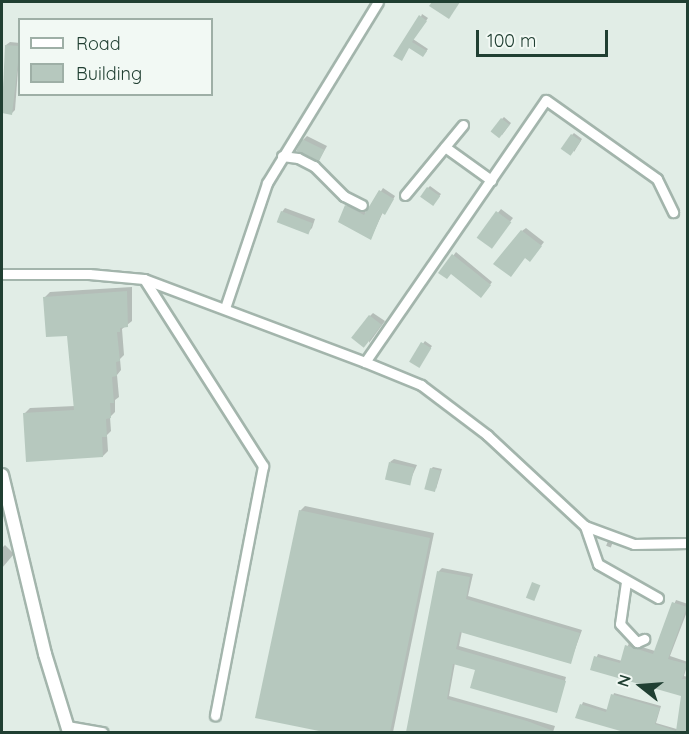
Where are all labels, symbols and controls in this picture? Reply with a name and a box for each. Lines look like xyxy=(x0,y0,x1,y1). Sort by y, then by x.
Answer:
legend xyxy=(18,18,213,96)
scale bar xyxy=(479,18,611,56)
text: 100 m xyxy=(487,29,536,52)
text: Road xyxy=(76,32,121,55)
text: Building xyxy=(76,62,142,85)
north arrow xyxy=(611,656,671,716)
text: N xyxy=(613,672,635,689)

